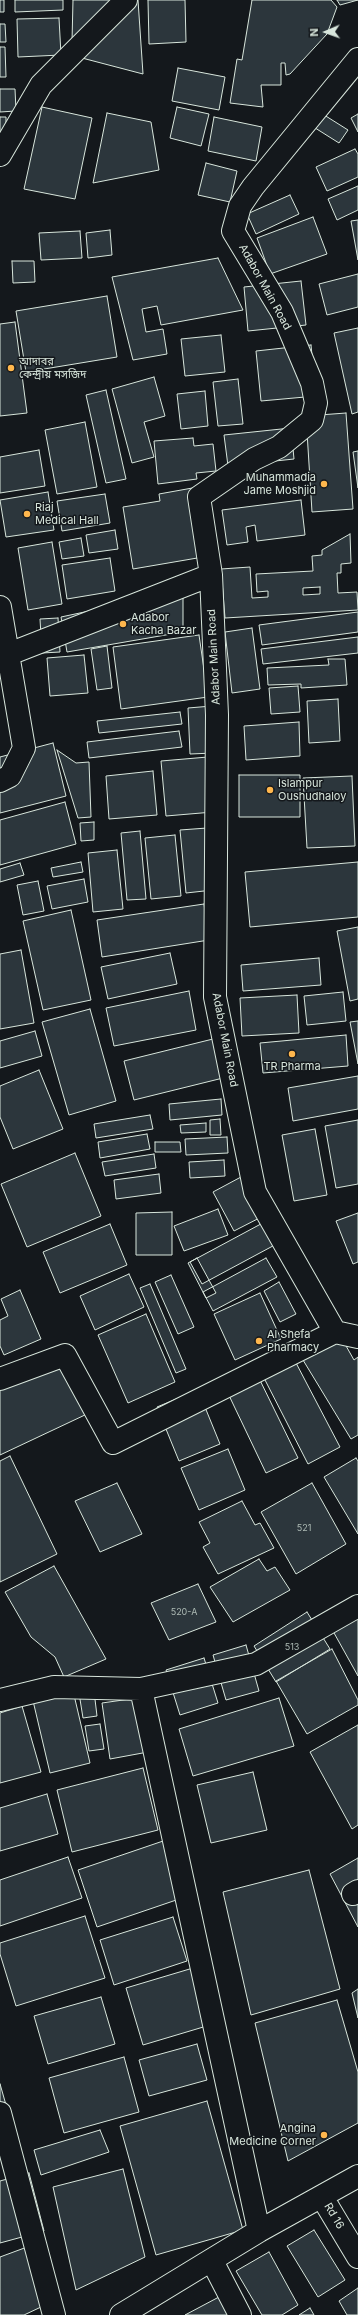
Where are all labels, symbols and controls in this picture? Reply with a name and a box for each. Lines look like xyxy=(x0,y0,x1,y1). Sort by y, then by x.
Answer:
north arrow xyxy=(306,12,346,52)
text: N xyxy=(307,28,321,37)
street label: Adabor Main Road xyxy=(236,242,294,332)
place label: আদাবর কেন্দ্রীয় মসজিদ xyxy=(19,355,86,381)
marker: আদাবর কেন্দ্রীয় মসজিদ xyxy=(6,363,16,373)
place label: Muhammadia Jame Moshjid xyxy=(243,471,316,497)
marker: Muhammadia Jame Moshjid xyxy=(319,479,329,489)
place label: Riaj Medical Hall xyxy=(35,501,99,527)
marker: Riaj Medical Hall xyxy=(22,509,32,519)
street label: Adabor Main Road xyxy=(205,609,223,705)
place label: Adabor Kacha Bazar xyxy=(131,611,196,637)
marker: Adabor Kacha Bazar xyxy=(118,619,128,629)
place label: Islampur Oushudhaloy xyxy=(278,777,346,803)
marker: Islampur Oushudhaloy xyxy=(265,785,275,795)
street label: Adabor Main Road xyxy=(209,992,241,1088)
marker: TR Pharma xyxy=(287,1049,297,1059)
place label: TR Pharma xyxy=(263,1060,321,1074)
place label: Al Shefa Pharmacy xyxy=(267,1328,319,1354)
marker: Al Shefa Pharmacy xyxy=(254,1336,264,1346)
house number: 521 xyxy=(297,1523,311,1533)
house number: 520-A xyxy=(171,1607,197,1617)
house number: 513 xyxy=(285,1642,299,1652)
place label: Angina Medicine Corner xyxy=(229,2122,316,2148)
marker: Angina Medicine Corner xyxy=(319,2130,329,2140)
street label: Rd 16 xyxy=(321,2201,347,2231)

